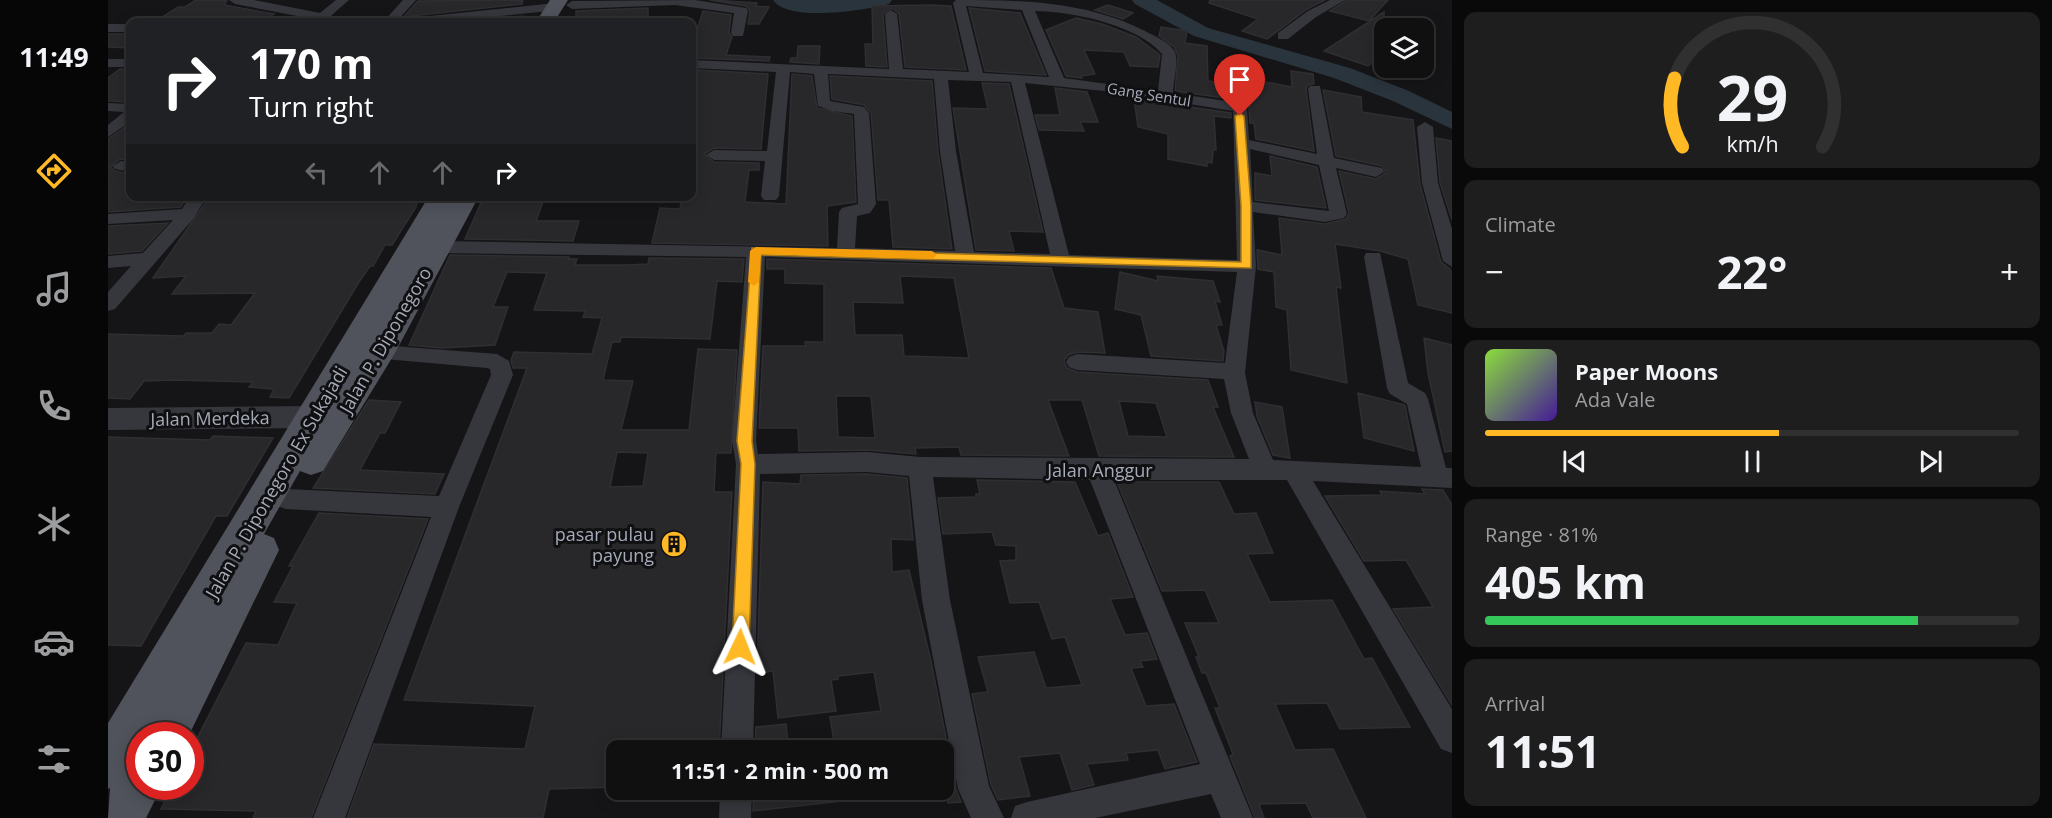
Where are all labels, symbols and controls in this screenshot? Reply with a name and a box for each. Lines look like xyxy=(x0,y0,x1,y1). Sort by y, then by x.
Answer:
map controls xyxy=(1374,18,1434,78)
button: layers xyxy=(1374,18,1434,78)
text: 170 m xyxy=(249,34,373,91)
text: 11:49 xyxy=(19,38,89,75)
icon: right xyxy=(150,42,228,120)
pin xyxy=(1214,54,1265,116)
text: 29 xyxy=(1716,54,1788,139)
icon: arrive xyxy=(1223,63,1256,96)
street label: Gang Sentul xyxy=(1106,78,1192,110)
text: Turn right xyxy=(249,88,374,125)
text: km/h xyxy=(1726,129,1778,158)
icon: directions xyxy=(33,150,75,192)
icon: left xyxy=(300,156,333,189)
icon: ahead xyxy=(363,156,396,189)
icon: ahead xyxy=(426,156,459,189)
icon: right xyxy=(489,156,522,189)
text: Climate xyxy=(1485,211,1556,238)
text: 22° xyxy=(1717,241,1787,302)
text: − xyxy=(1485,249,1504,294)
text: + xyxy=(2000,249,2019,294)
street label: Jalan P. Diponegoro xyxy=(332,263,437,419)
icon: music xyxy=(33,268,75,310)
text: Paper Moons xyxy=(1575,356,1718,386)
street label: Jalan P. Diponegoro Ex Sukajadi xyxy=(199,362,352,604)
icon: phone xyxy=(33,385,75,427)
text: Ada Vale xyxy=(1575,386,1656,413)
street label: Jalan Merdeka xyxy=(148,405,270,431)
icon: previous xyxy=(1558,445,1591,478)
icon: pause xyxy=(1736,445,1769,478)
icon: next xyxy=(1914,445,1947,478)
street label: Jalan Anggur xyxy=(1045,458,1153,482)
icon: climate xyxy=(33,503,75,545)
text: Range · 81% xyxy=(1485,521,1598,548)
place label: pasar pulau payung xyxy=(555,522,654,567)
building icon: pasar pulau payung xyxy=(659,529,689,559)
text: 405 km xyxy=(1485,551,1646,612)
position arrow xyxy=(708,615,772,679)
icon: car xyxy=(33,621,75,663)
text: Arrival xyxy=(1485,690,1545,717)
text: 11:51 xyxy=(1485,720,1601,781)
speed limit sign: 30 xyxy=(126,722,204,800)
icon: filters xyxy=(33,738,75,780)
text: 11:51 · 2 min · 500 m xyxy=(671,755,889,785)

